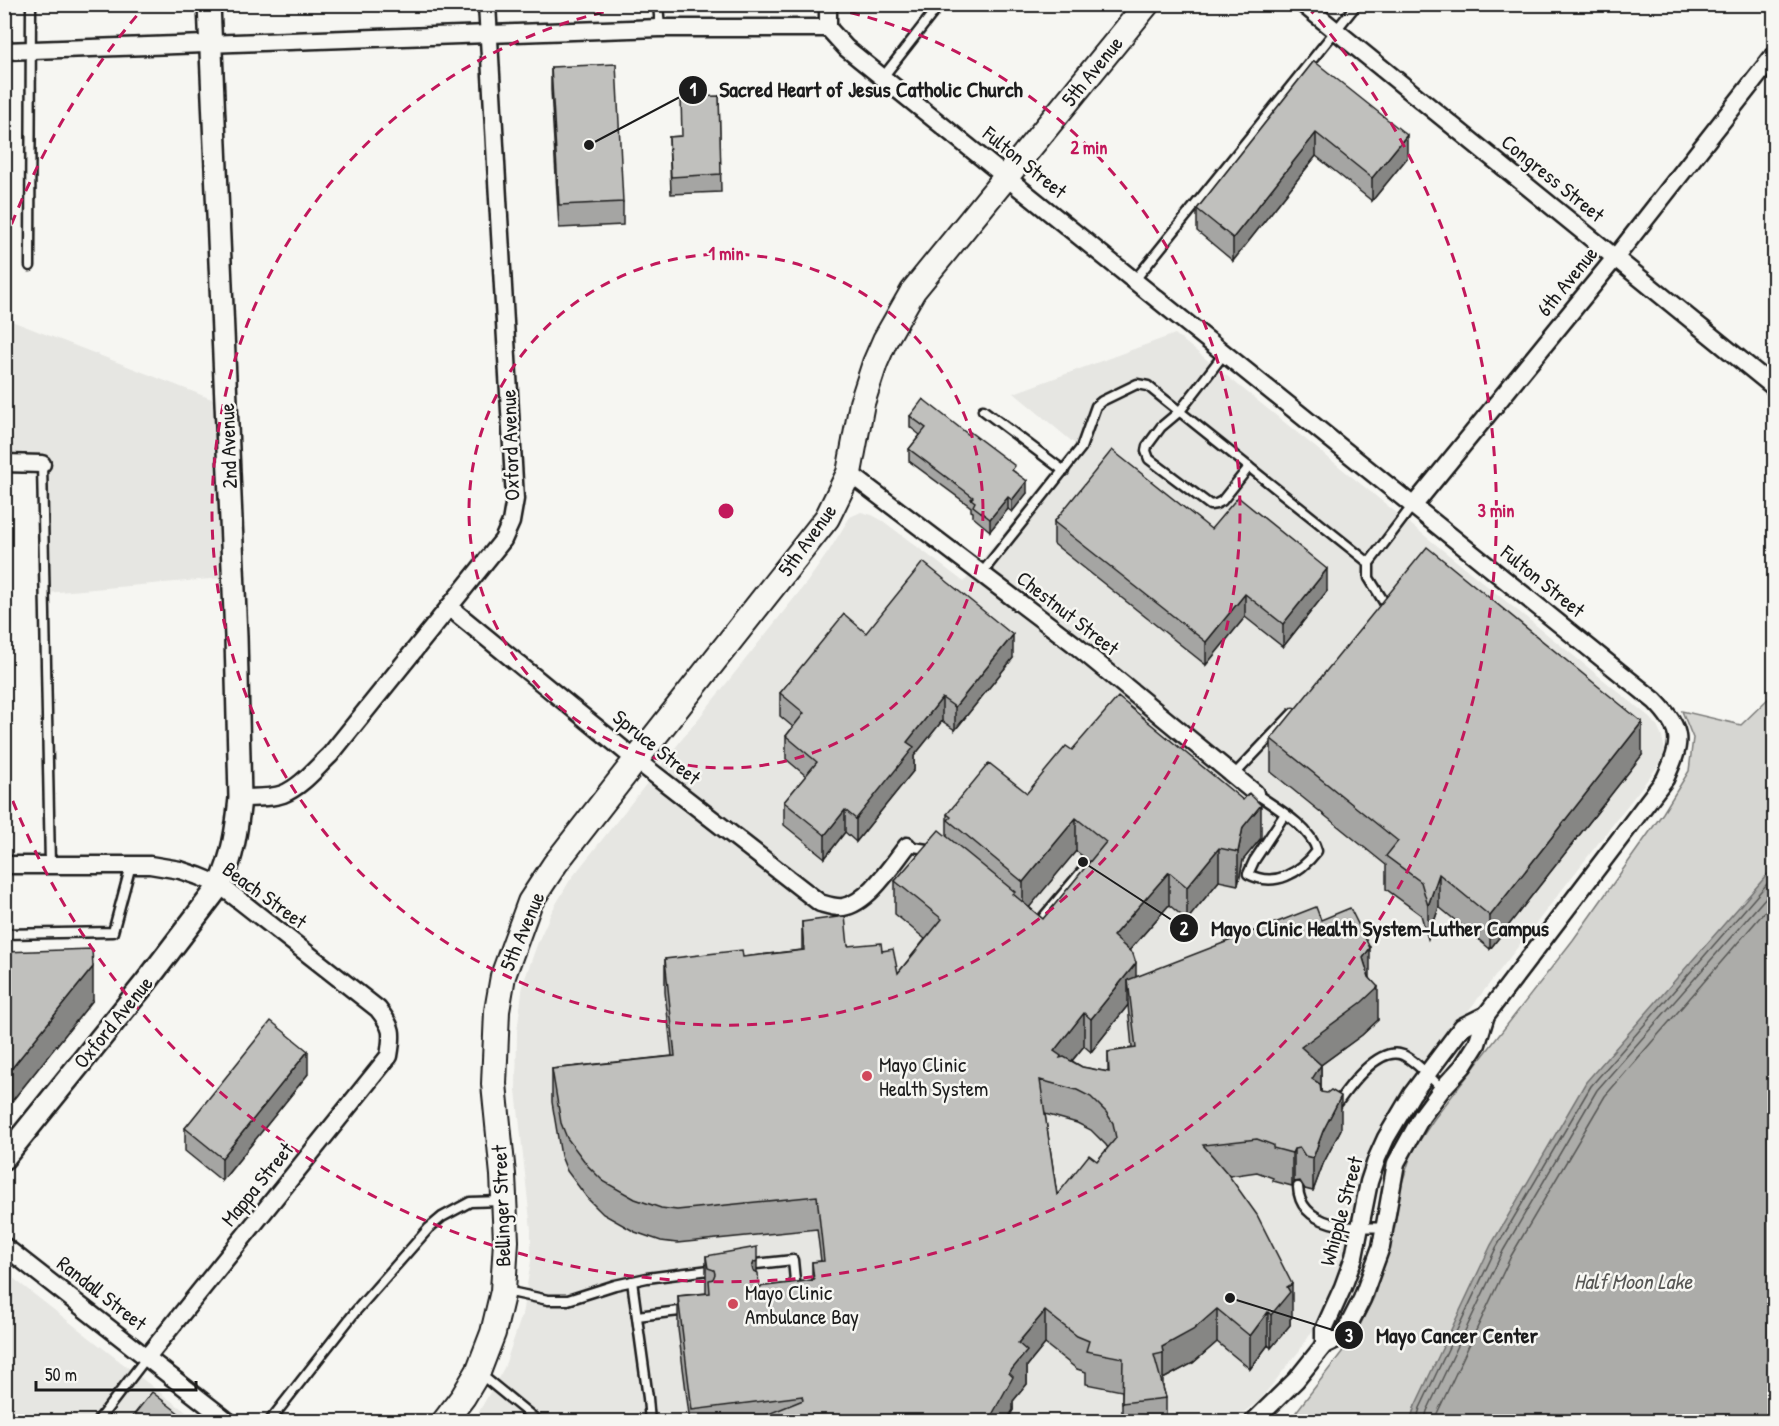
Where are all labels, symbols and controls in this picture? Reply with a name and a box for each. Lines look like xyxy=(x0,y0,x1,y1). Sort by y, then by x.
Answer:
street label: 5th Avenue xyxy=(1055,30,1129,112)
callout: Sacred Heart of Jesus Catholic Church xyxy=(678,70,1035,110)
text: Sacred Heart of Jesus Catholic Church xyxy=(719,74,1024,104)
text: 1 xyxy=(690,77,697,102)
street label: Fulton Street xyxy=(976,118,1074,205)
street label: Congress Street xyxy=(1495,127,1611,229)
text: 2 min xyxy=(1071,135,1107,160)
street label: 6th Avenue xyxy=(1530,240,1604,322)
text: 1 min xyxy=(708,241,744,266)
street label: Oxford Avenue xyxy=(494,389,526,501)
street label: 2nd Avenue xyxy=(212,403,244,489)
street label: 5th Avenue xyxy=(771,498,843,582)
text: 3 min xyxy=(1478,498,1514,523)
centre of rings xyxy=(716,501,736,521)
street label: Fulton Street xyxy=(1494,537,1592,624)
street label: Chestnut Street xyxy=(1011,564,1126,663)
street label: Spruce Street xyxy=(607,703,708,792)
street label: Beach Street xyxy=(217,854,314,936)
street label: 5th Avenue xyxy=(492,887,552,975)
callout: Mayo Clinic Health System-Luther Campus xyxy=(1169,908,1561,948)
text: Mayo Clinic Health System-Luther Campus xyxy=(1211,913,1550,944)
text: 2 xyxy=(1180,916,1189,941)
street label: Oxford Avenue xyxy=(67,970,159,1074)
place label: Mayo Clinic Health System xyxy=(879,1050,988,1103)
marker: Mayo Clinic Health System xyxy=(860,1069,874,1083)
street label: Mappa Street xyxy=(214,1135,300,1232)
street label: Bellinger Street xyxy=(484,1144,518,1267)
street label: Whipple Street xyxy=(1312,1152,1370,1269)
street label: Randall Street xyxy=(51,1249,153,1338)
water label: Half Moon Lake xyxy=(1574,1266,1693,1296)
place label: Mayo Clinic Ambulance Bay xyxy=(745,1278,859,1331)
marker: Mayo Clinic Ambulance Bay xyxy=(726,1297,740,1311)
callout: Mayo Cancer Center xyxy=(1334,1315,1550,1355)
text: Mayo Cancer Center xyxy=(1376,1320,1538,1351)
text: 3 xyxy=(1345,1323,1353,1348)
scale bar xyxy=(36,1354,196,1392)
text: 50 m xyxy=(45,1362,77,1387)

